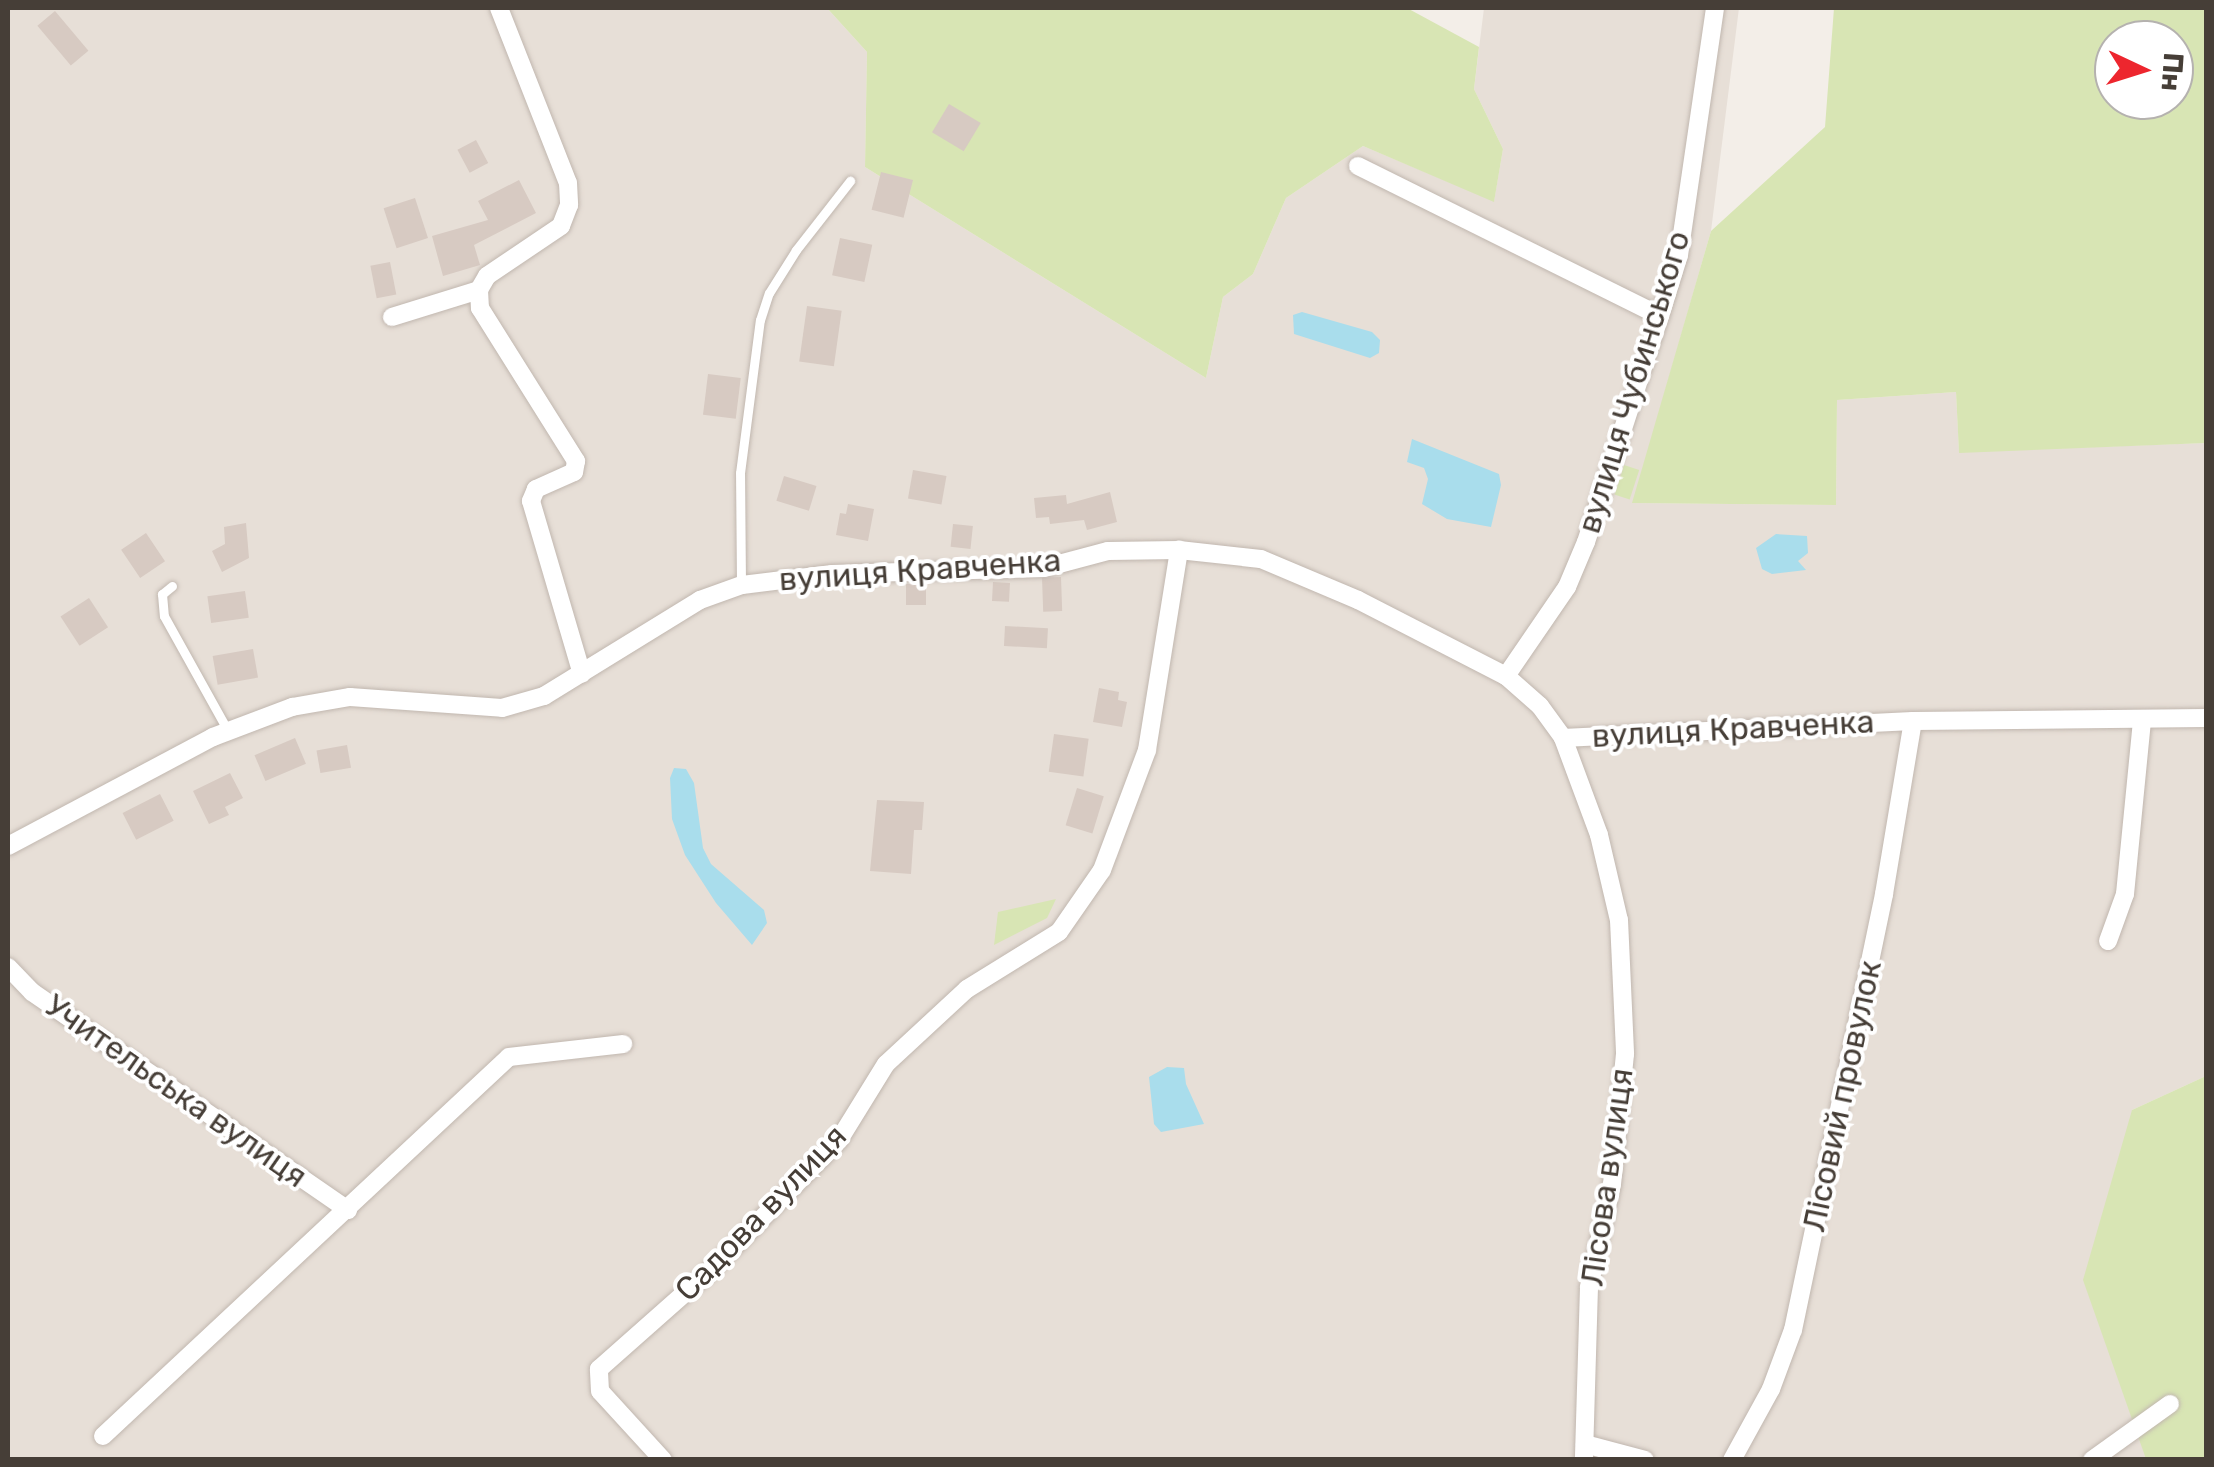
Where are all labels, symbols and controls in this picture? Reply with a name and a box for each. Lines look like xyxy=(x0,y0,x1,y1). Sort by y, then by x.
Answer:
north arrow xyxy=(2094,20,2194,120)
text: Пн xyxy=(2155,52,2190,92)
street label: вулиця Чубинського xyxy=(1570,226,1698,538)
street label: вулиця Кравченка xyxy=(778,541,1062,599)
street label: вулиця Кравченка xyxy=(1591,702,1875,756)
street label: Лісовий провулок xyxy=(1795,957,1889,1235)
street label: Учительська вулиця xyxy=(38,986,314,1196)
street label: Лісова вулиця xyxy=(1573,1066,1641,1288)
street label: Садова вулиця xyxy=(667,1117,855,1309)

